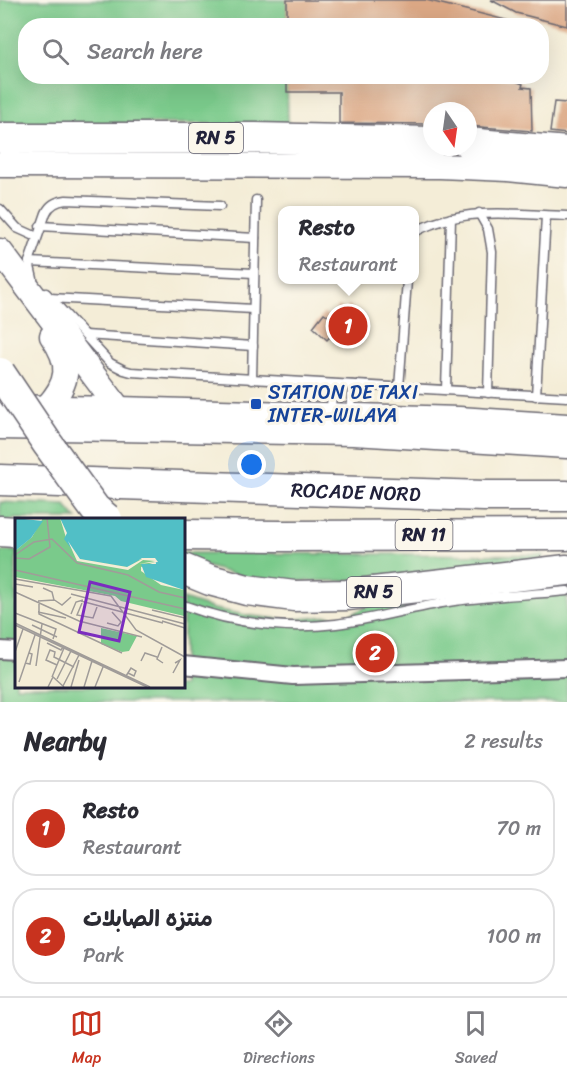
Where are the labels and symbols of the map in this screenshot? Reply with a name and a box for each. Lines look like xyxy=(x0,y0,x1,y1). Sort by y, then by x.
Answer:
north arrow xyxy=(423,102,477,156)
road number: RN 5 xyxy=(189,123,243,153)
pin: 1 xyxy=(328,304,368,348)
place label: STATION DE TAXI INTER-WILAYA xyxy=(267,375,418,433)
marker: STATION DE TAXI INTER-WILAYA xyxy=(249,397,263,411)
your location xyxy=(237,450,266,479)
street label: ROCADE NORD xyxy=(290,473,421,512)
inset map xyxy=(15,518,184,687)
road number: RN 11 xyxy=(396,520,452,550)
road number: RN 5 xyxy=(347,577,401,607)
pin: 2 xyxy=(356,630,394,676)

